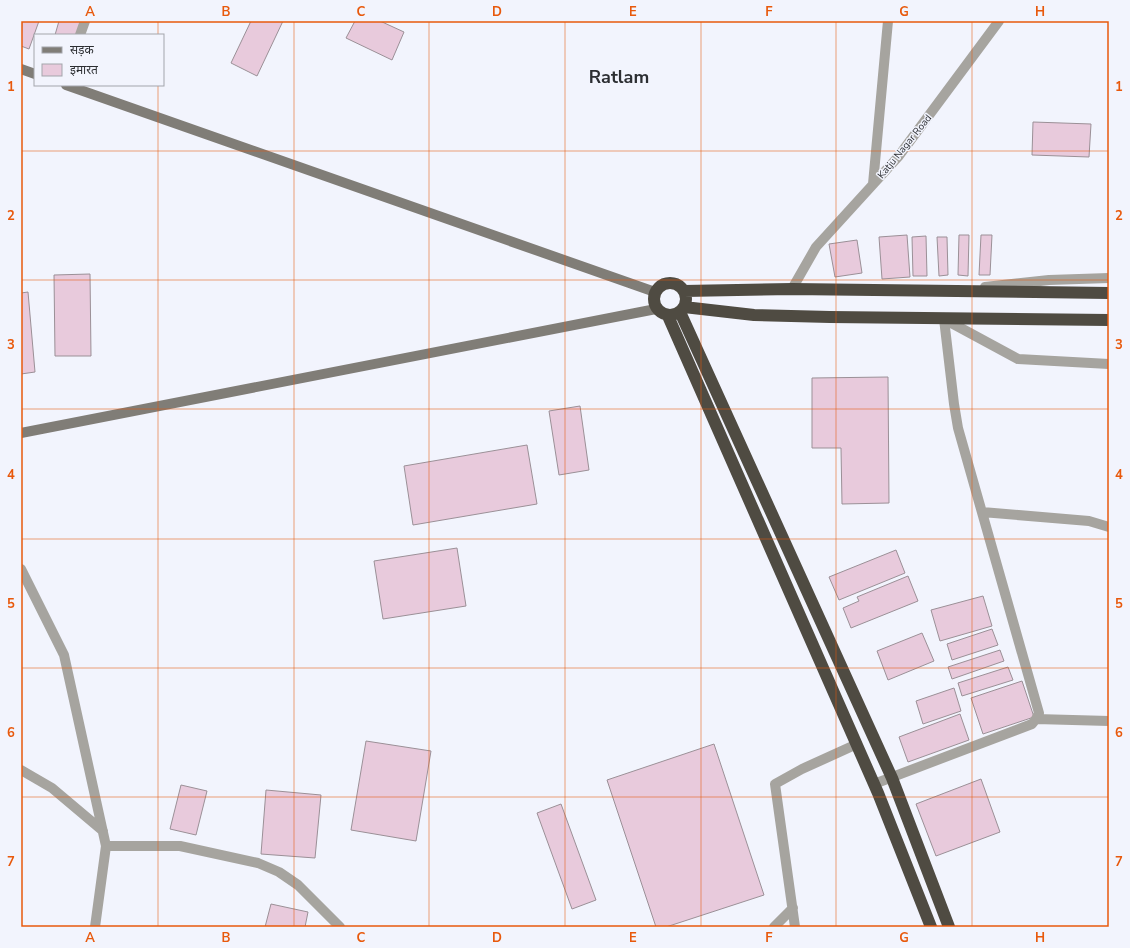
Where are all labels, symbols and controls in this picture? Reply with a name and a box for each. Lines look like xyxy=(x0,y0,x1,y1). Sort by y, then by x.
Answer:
text: A xyxy=(85,3,95,21)
text: B xyxy=(222,3,231,21)
text: C xyxy=(357,3,366,21)
text: D xyxy=(492,3,502,21)
text: E xyxy=(629,3,637,21)
text: F xyxy=(765,3,773,21)
text: G xyxy=(899,3,909,21)
text: H xyxy=(1035,3,1045,21)
legend xyxy=(34,34,164,86)
text: सड़क xyxy=(70,42,95,58)
text: इमारत xyxy=(70,62,99,78)
district label: Ratlam xyxy=(589,65,649,89)
text: 1 xyxy=(7,78,15,96)
text: 1 xyxy=(1115,78,1123,96)
street label: Katju Nagar Road xyxy=(875,111,935,182)
text: 2 xyxy=(7,207,15,225)
text: 2 xyxy=(1115,207,1123,225)
text: 3 xyxy=(7,336,15,354)
text: 3 xyxy=(1115,336,1123,354)
text: 4 xyxy=(7,466,15,484)
text: 4 xyxy=(1115,466,1123,484)
text: 5 xyxy=(7,595,15,613)
text: 5 xyxy=(1115,595,1123,613)
text: 6 xyxy=(7,724,15,742)
text: 6 xyxy=(1115,724,1123,742)
text: 7 xyxy=(7,853,15,871)
text: 7 xyxy=(1115,853,1123,871)
text: A xyxy=(85,929,95,947)
text: B xyxy=(222,929,231,947)
text: C xyxy=(357,929,366,947)
text: D xyxy=(492,929,502,947)
text: E xyxy=(629,929,637,947)
text: F xyxy=(765,929,773,947)
text: G xyxy=(899,929,909,947)
text: H xyxy=(1035,929,1045,947)

